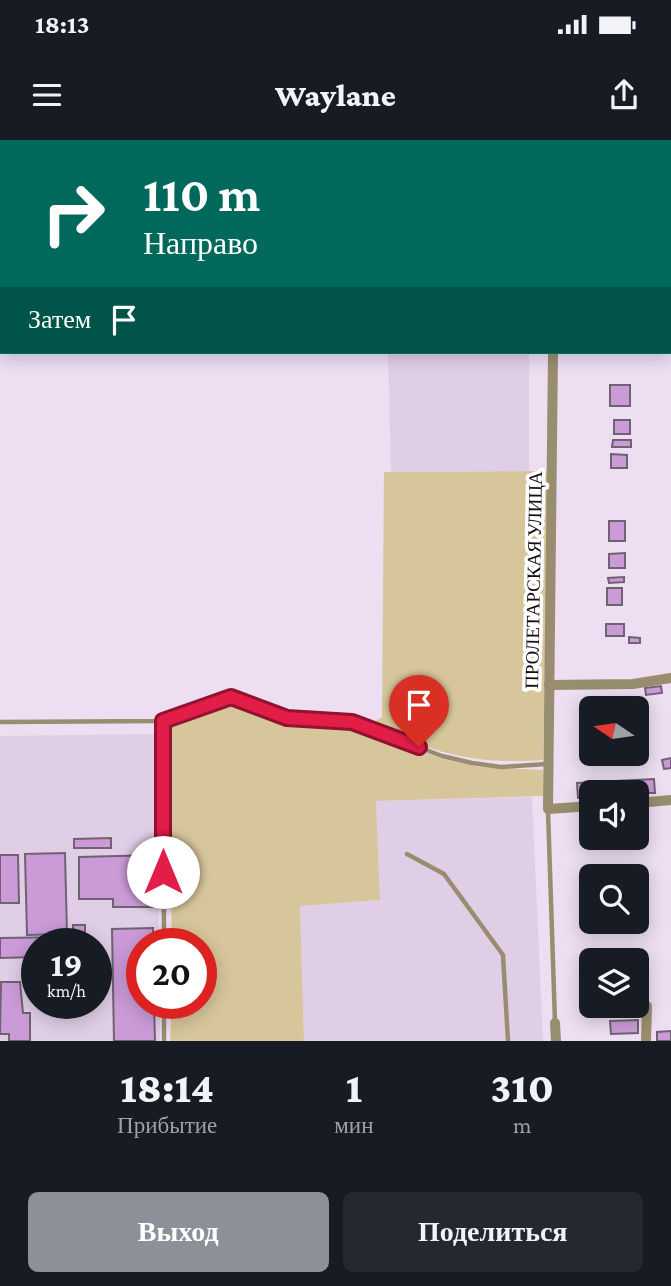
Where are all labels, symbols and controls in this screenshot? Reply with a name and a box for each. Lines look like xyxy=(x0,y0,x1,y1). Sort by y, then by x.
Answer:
text: 18:13 xyxy=(35,10,90,39)
icon: menu xyxy=(28,76,66,114)
icon: share xyxy=(605,76,643,114)
text: Waylane xyxy=(275,77,396,113)
text: 110 m xyxy=(143,167,260,222)
icon: right xyxy=(28,168,119,259)
text: Направо xyxy=(143,225,258,261)
icon: arrive xyxy=(105,301,143,339)
text: Затем xyxy=(28,305,91,334)
street label: ПРОЛЕТАРСКАЯ УЛИЦА xyxy=(521,471,546,689)
pin xyxy=(389,675,449,747)
icon: arrive xyxy=(400,686,438,724)
north arrow xyxy=(579,696,649,766)
map controls xyxy=(579,696,649,1018)
button: sound xyxy=(579,780,649,850)
position arrow xyxy=(126,835,200,909)
button: search xyxy=(579,864,649,934)
speed limit sign: 20 xyxy=(126,928,217,1019)
text: 19 xyxy=(50,945,83,984)
button: layers xyxy=(579,948,649,1018)
text: km/h xyxy=(47,981,86,1001)
text: 18:14 xyxy=(120,1064,214,1111)
text: 1 xyxy=(346,1064,362,1111)
text: 310 xyxy=(491,1064,554,1111)
text: Прибытие xyxy=(117,1112,217,1138)
text: мин xyxy=(334,1112,373,1138)
text: m xyxy=(513,1112,531,1138)
button: Выход xyxy=(28,1192,329,1272)
button: Поделиться xyxy=(343,1192,643,1272)

